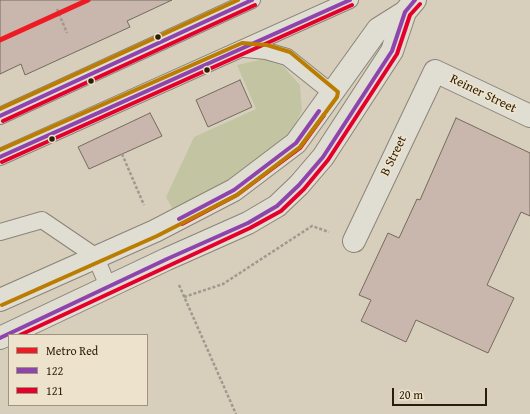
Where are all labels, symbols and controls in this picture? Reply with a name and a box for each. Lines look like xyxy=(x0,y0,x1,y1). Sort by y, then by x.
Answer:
unlabelled marker xyxy=(153,32,163,42)
unlabelled marker xyxy=(202,65,212,75)
street label: Reiner Street xyxy=(447,71,519,117)
unlabelled marker xyxy=(86,76,96,86)
street label: B Street xyxy=(378,133,410,179)
unlabelled marker xyxy=(47,134,57,144)
legend xyxy=(8,334,148,406)
text: Metro Red xyxy=(46,342,98,359)
text: 122 xyxy=(46,362,63,379)
scale bar xyxy=(394,380,489,406)
text: 121 xyxy=(46,382,63,399)
text: 20 m xyxy=(399,386,423,403)

